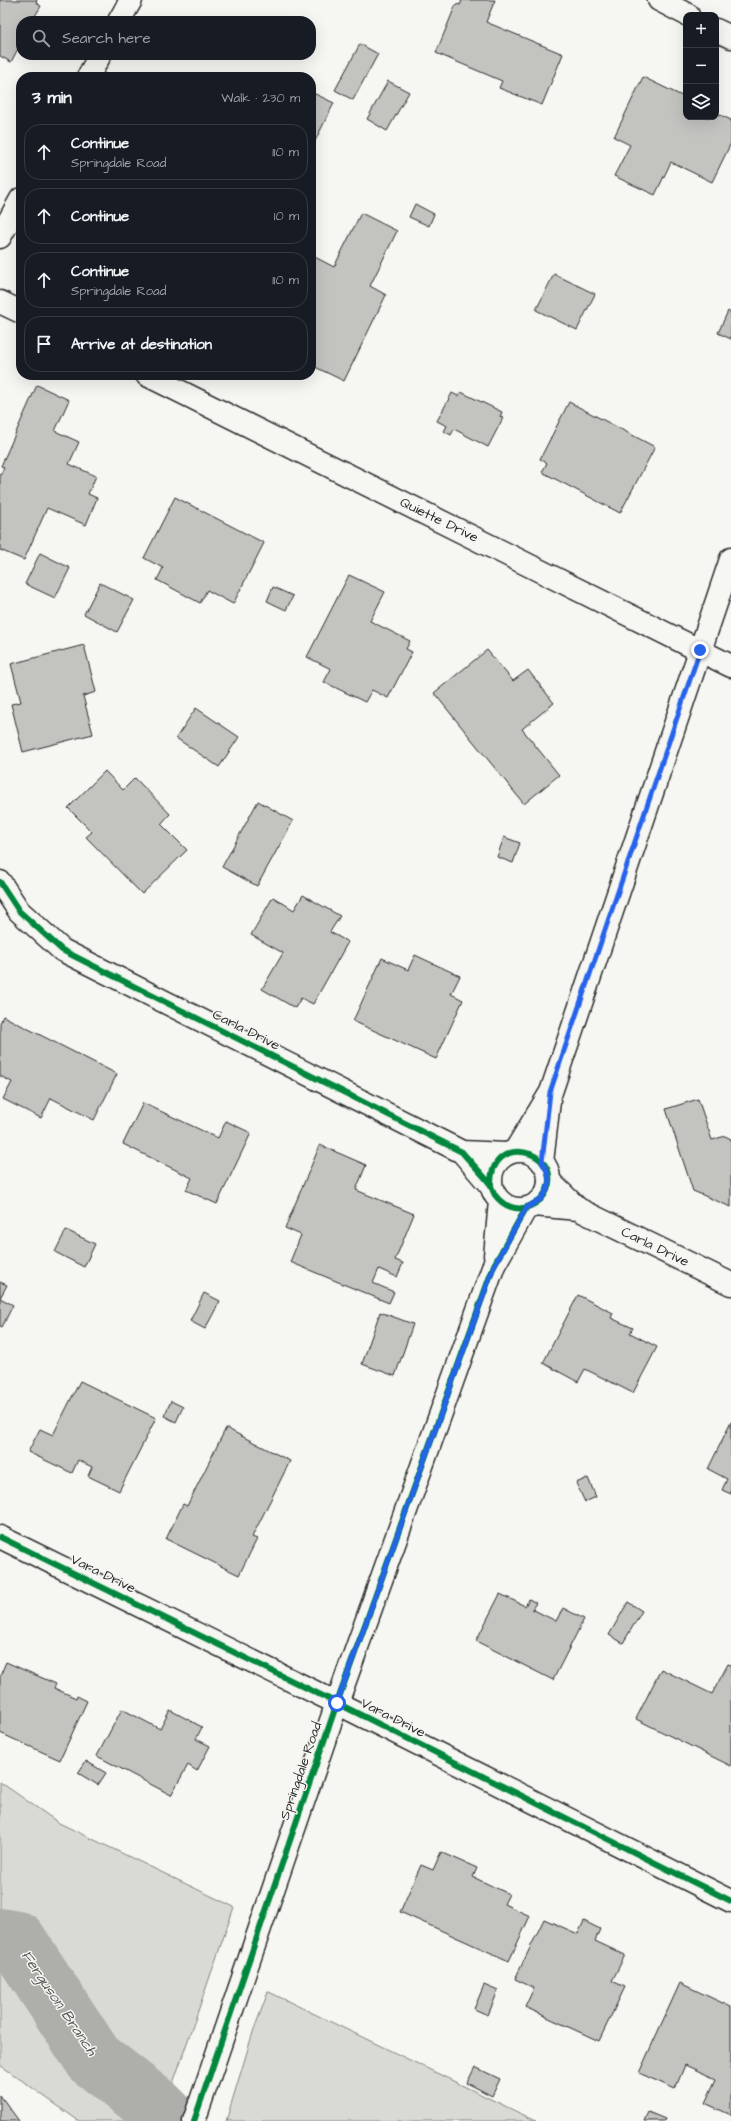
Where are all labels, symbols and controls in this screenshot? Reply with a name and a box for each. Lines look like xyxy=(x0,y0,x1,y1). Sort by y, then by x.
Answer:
map controls xyxy=(683,12,719,120)
button: + xyxy=(683,12,719,48)
search box xyxy=(16,16,316,60)
icon: search xyxy=(30,27,52,49)
text: Search here xyxy=(62,28,151,49)
button: − xyxy=(683,48,719,84)
button: layers xyxy=(683,84,719,120)
text: 3 min xyxy=(32,86,72,110)
text: Walk · 230 m xyxy=(221,89,300,107)
text: Continue xyxy=(71,133,129,154)
icon: ahead xyxy=(33,141,55,163)
text: 110 m xyxy=(272,143,299,161)
text: Springdale Road xyxy=(71,154,166,172)
icon: ahead xyxy=(33,205,55,227)
text: Continue xyxy=(71,206,129,227)
text: 10 m xyxy=(274,207,299,225)
text: Continue xyxy=(71,261,129,282)
icon: ahead xyxy=(33,269,55,291)
text: 110 m xyxy=(272,271,299,289)
text: Springdale Road xyxy=(71,282,166,300)
icon: arrive xyxy=(33,333,55,355)
text: Arrive at destination xyxy=(71,334,212,355)
street label: Quiette Drive xyxy=(396,492,482,548)
route end xyxy=(691,641,709,659)
street label: Carla Drive xyxy=(209,1004,284,1056)
street label: Carla Drive xyxy=(618,1222,693,1272)
street label: Vara Drive xyxy=(67,1550,139,1599)
street label: Vara Drive xyxy=(357,1693,429,1743)
route start xyxy=(328,1694,346,1712)
street label: Springdale Road xyxy=(275,1719,327,1823)
water label: Ferguson Branch xyxy=(15,1946,102,2061)

